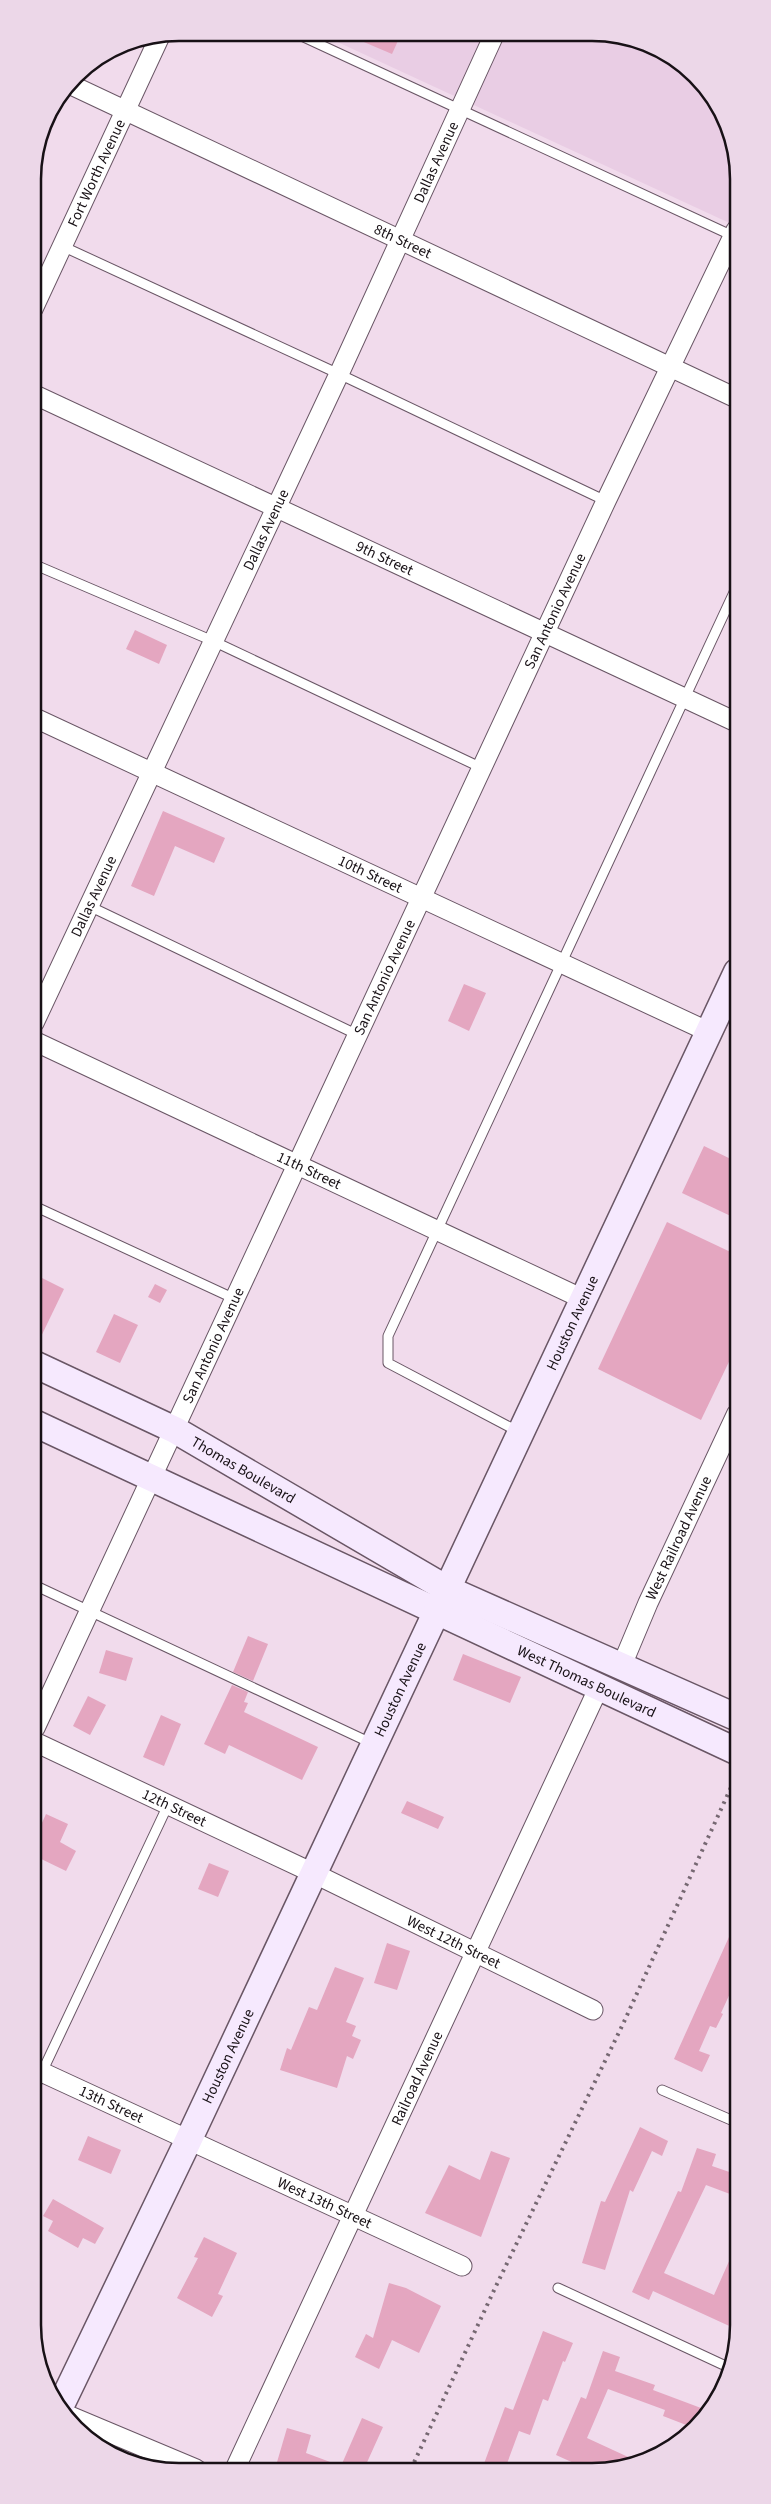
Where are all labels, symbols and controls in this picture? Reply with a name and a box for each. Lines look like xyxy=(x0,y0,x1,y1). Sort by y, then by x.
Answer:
street label: Fort Worth Avenue xyxy=(63,116,131,230)
street label: Dallas Avenue xyxy=(409,118,464,207)
street label: 8th Street xyxy=(370,219,435,264)
street label: Dallas Avenue xyxy=(238,486,294,574)
street label: 9th Street xyxy=(352,536,417,581)
street label: San Antonio Avenue xyxy=(519,550,591,673)
street label: 10th Street xyxy=(334,851,406,899)
street label: Dallas Avenue xyxy=(66,852,122,941)
street label: San Antonio Avenue xyxy=(349,916,421,1039)
street label: 11th Street xyxy=(273,1147,345,1195)
street label: Houston Avenue xyxy=(541,1272,604,1374)
street label: San Antonio Avenue xyxy=(177,1284,250,1407)
street label: Thomas Boulevard xyxy=(187,1432,299,1509)
street label: West Railroad Avenue xyxy=(641,1473,717,1604)
street label: Houston Avenue xyxy=(369,1639,432,1741)
street label: West Thomas Boulevard xyxy=(513,1640,659,1723)
street label: 12th Street xyxy=(138,1784,210,1832)
street label: West 12th Street xyxy=(403,1910,504,1974)
street label: Houston Avenue xyxy=(197,2005,260,2107)
street label: Railroad Avenue xyxy=(386,2028,448,2129)
street label: 13th Street xyxy=(75,2081,147,2129)
street label: West 13th Street xyxy=(274,2172,375,2234)

